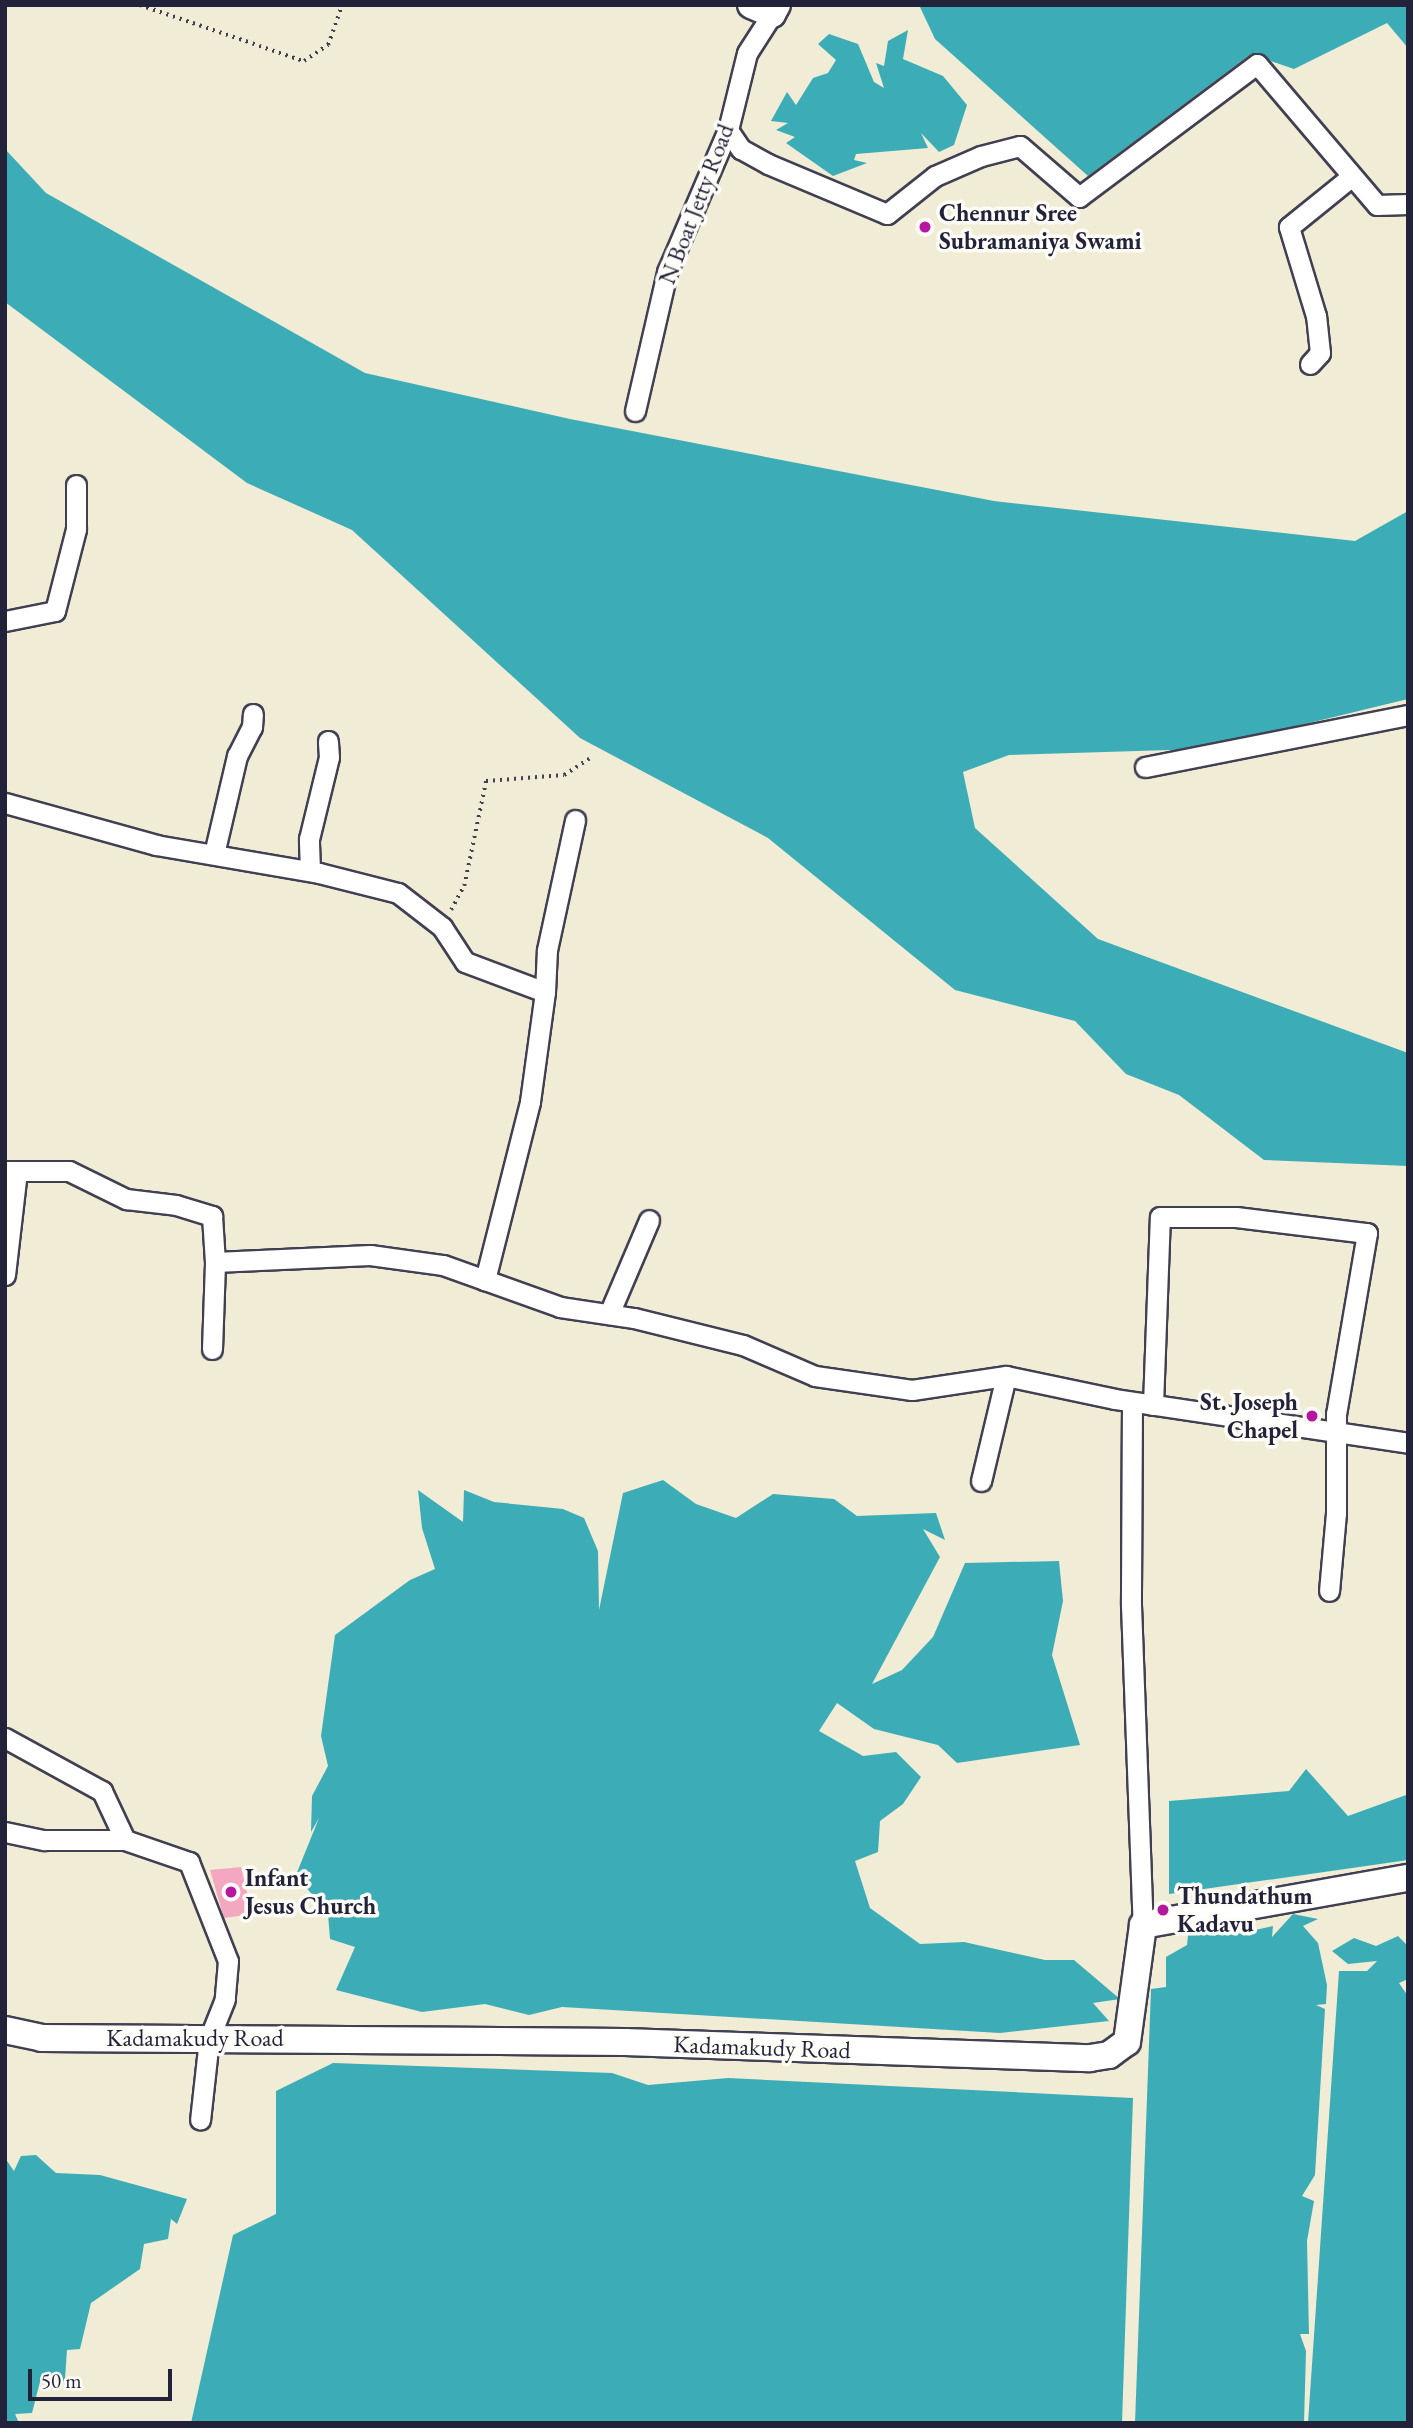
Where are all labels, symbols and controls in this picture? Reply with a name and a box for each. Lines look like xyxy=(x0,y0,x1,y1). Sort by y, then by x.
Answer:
street label: N Boat Jetty Road xyxy=(652,120,740,288)
place label: Chennur Sree Subramaniya Swami xyxy=(939,199,1142,255)
marker: Chennur Sree Subramaniya Swami xyxy=(917,219,933,235)
place label: St. Joseph Chapel xyxy=(1200,1388,1298,1444)
marker: St. Joseph Chapel xyxy=(1304,1408,1320,1424)
place label: Infant Jesus Church xyxy=(245,1864,376,1920)
place label: Thundathum Kadavu xyxy=(1177,1882,1313,1938)
marker: Infant Jesus Church xyxy=(223,1884,239,1900)
marker: Thundathum Kadavu xyxy=(1155,1902,1171,1918)
street label: Kadamakudy Road xyxy=(106,2024,284,2052)
street label: Kadamakudy Road xyxy=(673,2030,851,2064)
scale bar xyxy=(32,2354,175,2398)
text: 50 m xyxy=(41,2367,82,2394)

